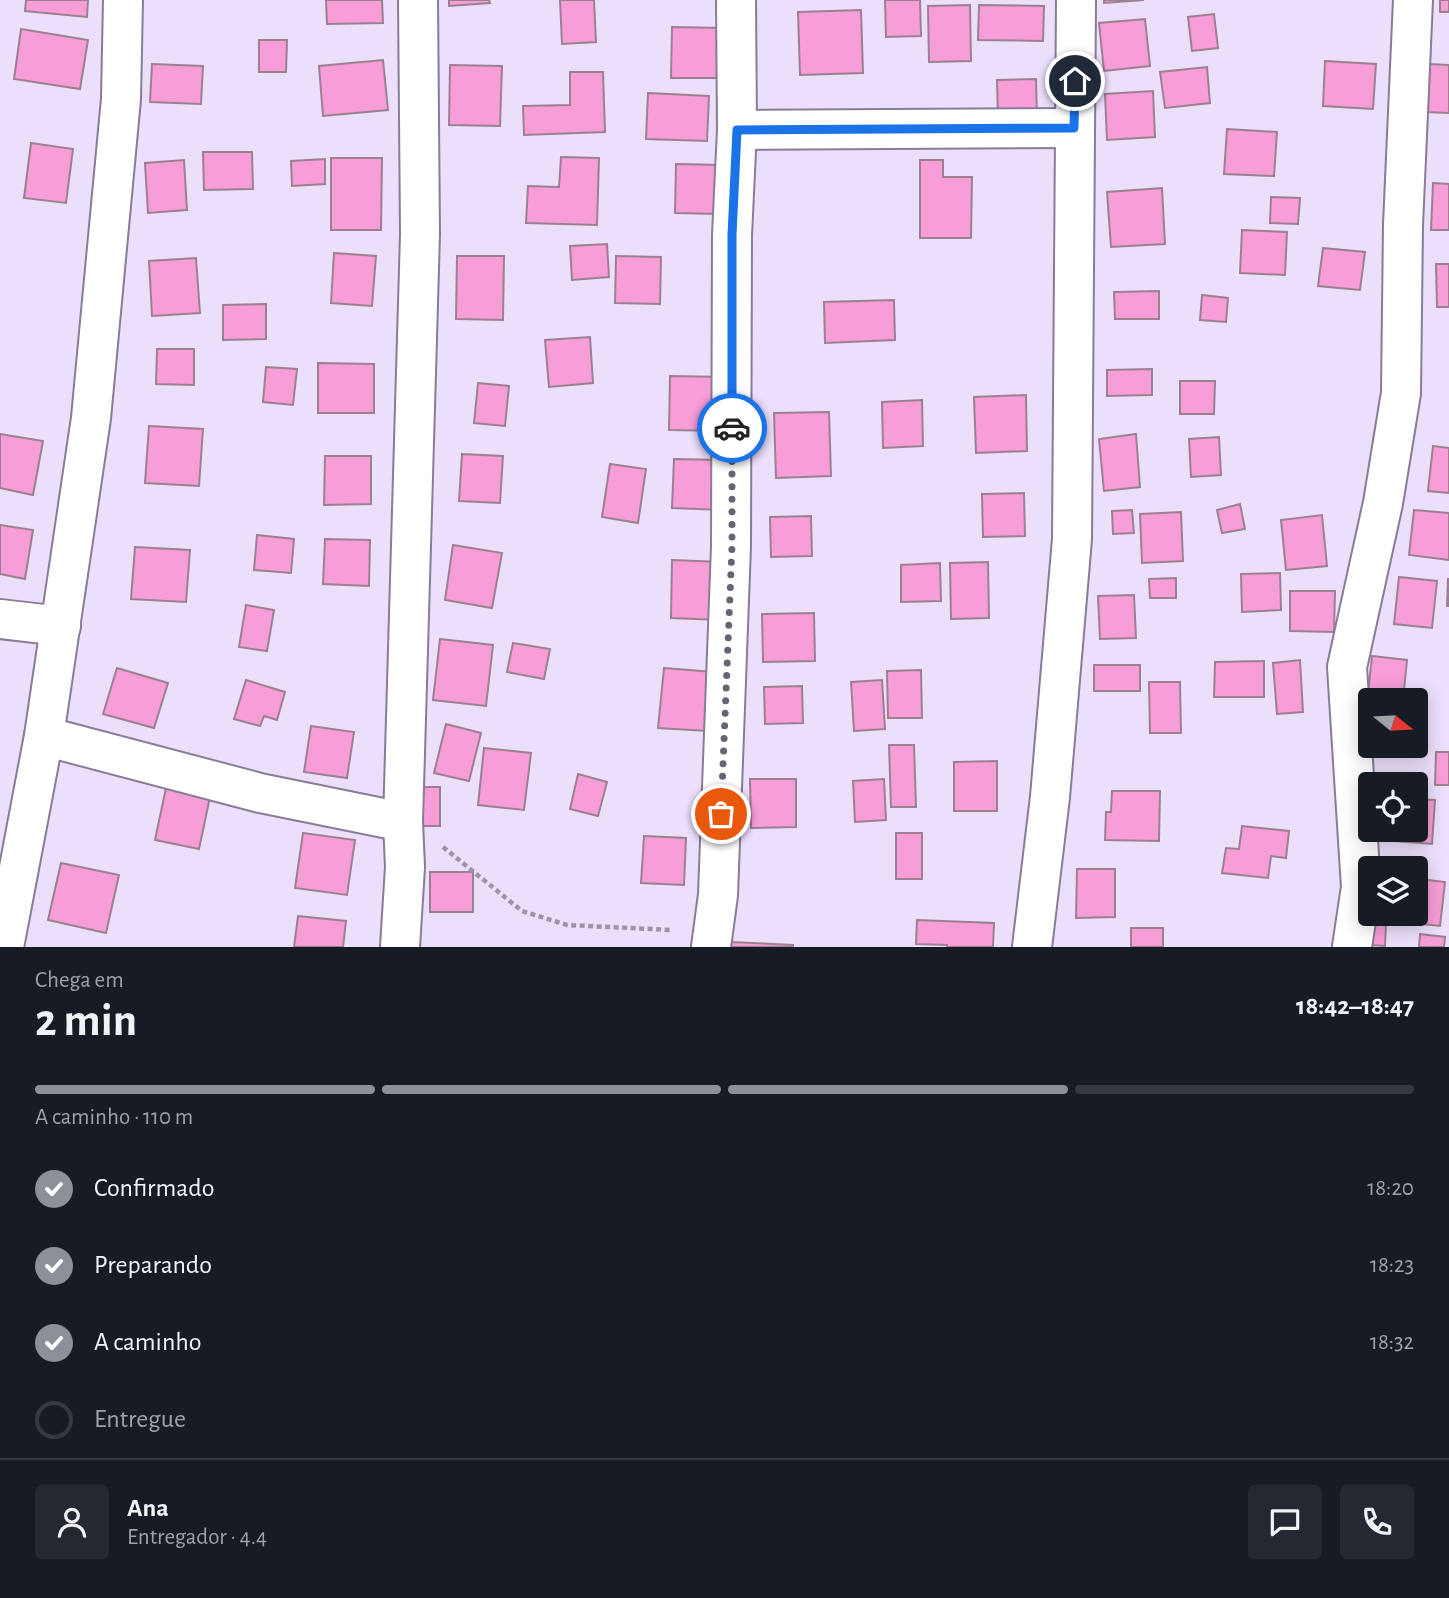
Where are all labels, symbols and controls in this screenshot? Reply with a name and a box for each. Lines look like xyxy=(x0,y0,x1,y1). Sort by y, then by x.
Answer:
pin xyxy=(1045,51,1105,111)
icon: home xyxy=(1056,62,1094,100)
courier xyxy=(697,393,767,463)
icon: car xyxy=(713,409,751,447)
north arrow xyxy=(1358,688,1428,758)
map controls xyxy=(1358,688,1428,926)
button: locate xyxy=(1358,772,1428,842)
pin xyxy=(691,784,751,844)
icon: bag xyxy=(702,795,740,833)
button: layers xyxy=(1358,856,1428,926)
text: Chega em xyxy=(35,969,124,992)
text: 18:42–18:47 xyxy=(1296,993,1414,1019)
text: 2 min xyxy=(35,998,137,1044)
text: A caminho · 110 m xyxy=(35,1106,193,1129)
icon: check xyxy=(35,1170,73,1208)
text: Confirmado xyxy=(94,1175,215,1201)
text: 18:20 xyxy=(1367,1177,1414,1200)
icon: check xyxy=(35,1247,73,1285)
text: Preparando xyxy=(94,1252,212,1278)
text: 18:23 xyxy=(1370,1254,1414,1277)
icon: check xyxy=(35,1324,73,1362)
text: A caminho xyxy=(94,1329,202,1355)
text: 18:32 xyxy=(1370,1331,1414,1354)
text: Entregue xyxy=(94,1406,186,1432)
button: person xyxy=(35,1485,109,1559)
button: chat xyxy=(1248,1485,1322,1559)
button: phone xyxy=(1340,1485,1414,1559)
text: Ana xyxy=(127,1495,169,1521)
text: Entregador · 4.4 xyxy=(127,1526,267,1549)

